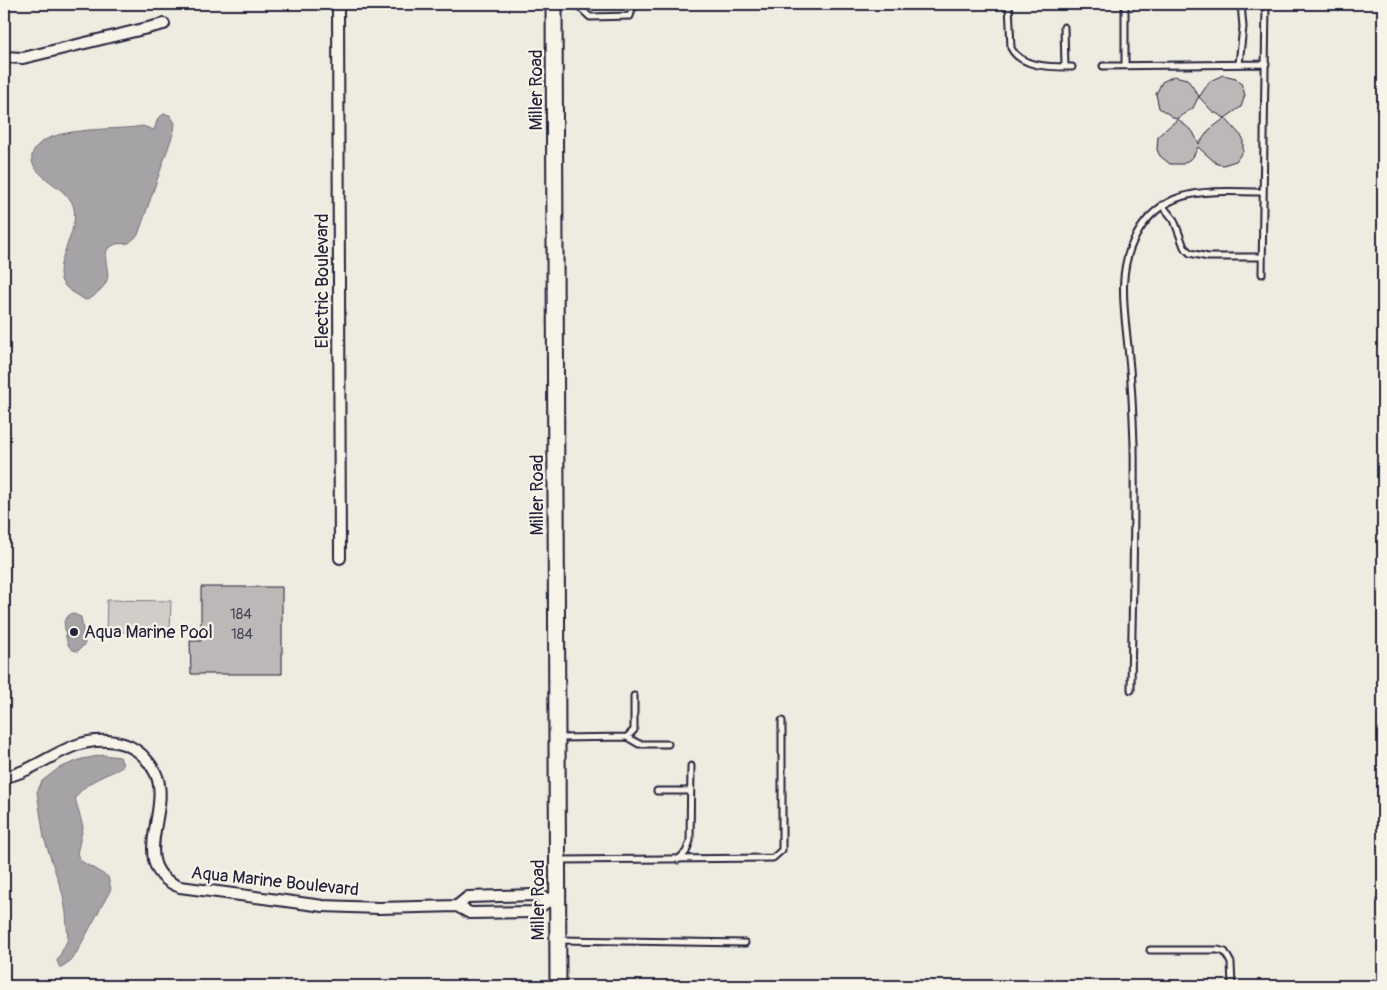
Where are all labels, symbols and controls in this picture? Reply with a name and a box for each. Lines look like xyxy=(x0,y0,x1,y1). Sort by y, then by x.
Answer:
street label: Miller Road xyxy=(525,49,548,131)
street label: Electric Boulevard xyxy=(311,213,334,349)
street label: Miller Road xyxy=(526,454,549,536)
house number: 184 xyxy=(230,605,252,624)
place label: Aqua Marine Pool xyxy=(84,621,213,644)
house number: 184 xyxy=(231,625,253,644)
marker: Aqua Marine Pool xyxy=(68,626,80,638)
street label: Miller Road xyxy=(527,859,550,941)
street label: Aqua Marine Boulevard xyxy=(190,861,360,902)

